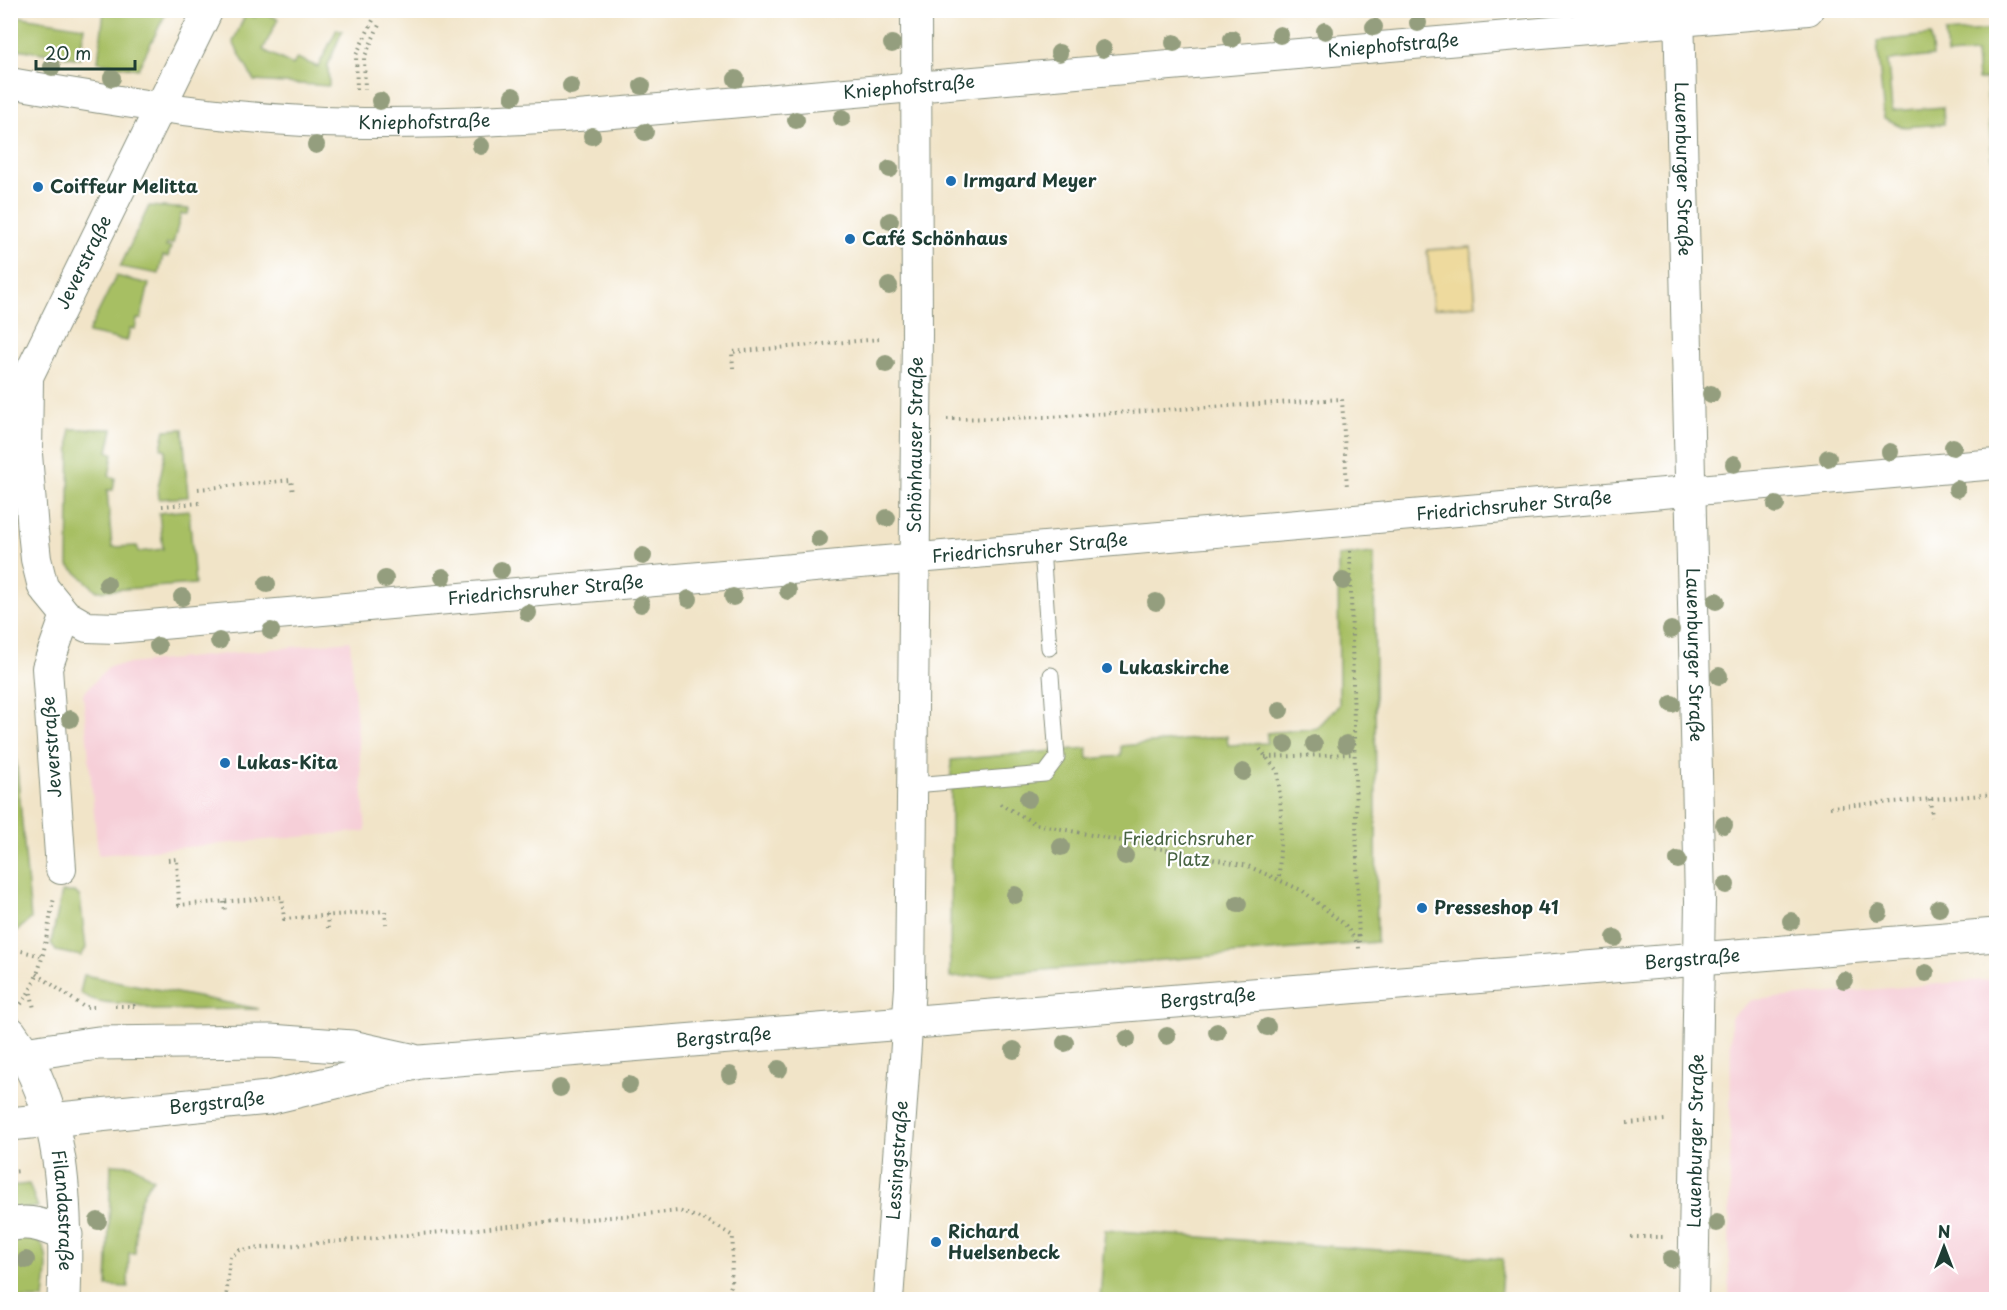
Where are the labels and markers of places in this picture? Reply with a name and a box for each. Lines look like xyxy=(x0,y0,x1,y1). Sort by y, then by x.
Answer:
place label: Irmgard Meyer xyxy=(963,166,1097,193)
place label: Coiffeur Melitta xyxy=(50,172,198,199)
marker: Irmgard Meyer xyxy=(944,174,958,188)
marker: Coiffeur Melitta xyxy=(31,180,45,194)
place label: Café Schönhaus xyxy=(862,224,1008,251)
marker: Café Schönhaus xyxy=(843,232,857,246)
place label: Lukaskirche xyxy=(1119,653,1230,680)
marker: Lukaskirche xyxy=(1100,661,1114,675)
place label: Lukas-Kita xyxy=(237,748,339,775)
marker: Lukas-Kita xyxy=(218,756,232,770)
place label: Presseshop 41 xyxy=(1434,893,1559,920)
marker: Presseshop 41 xyxy=(1415,901,1429,915)
place label: Richard Huelsenbeck xyxy=(948,1217,1060,1265)
marker: Richard Huelsenbeck xyxy=(929,1235,943,1249)

